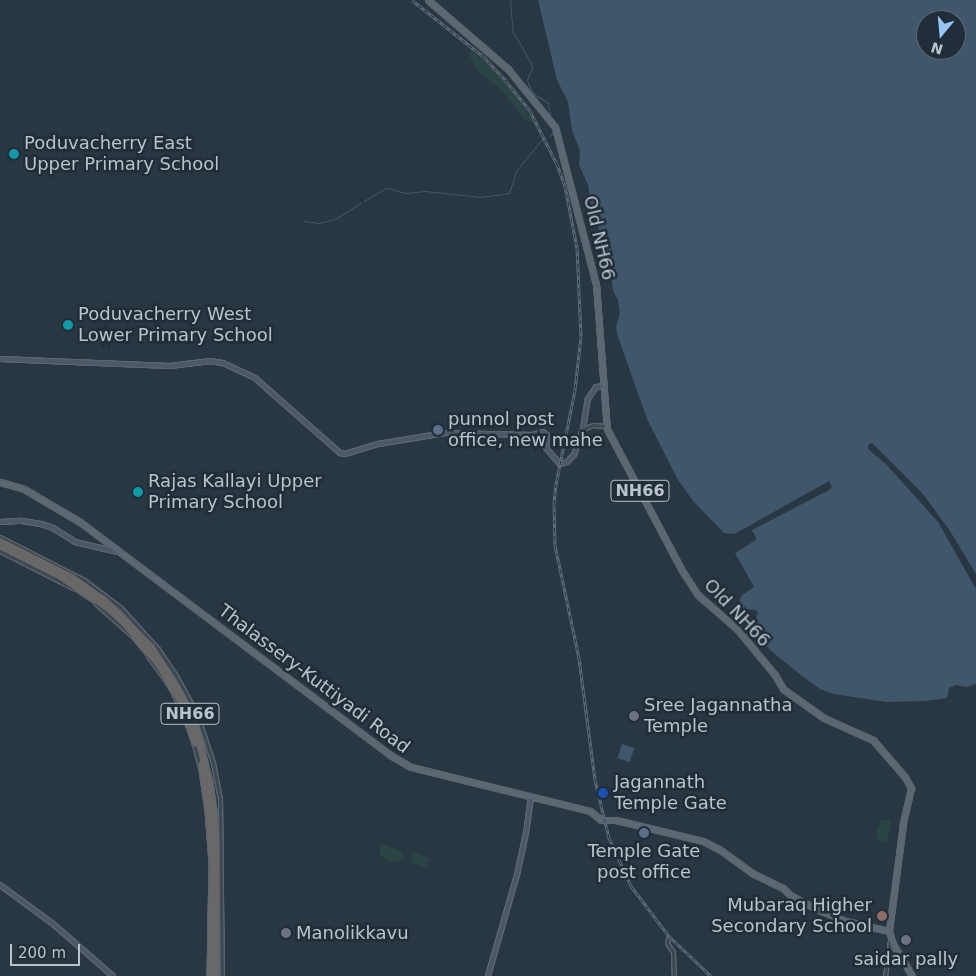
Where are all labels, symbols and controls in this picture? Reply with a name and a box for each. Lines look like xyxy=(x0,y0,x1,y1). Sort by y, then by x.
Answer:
north arrow xyxy=(916,10,966,60)
text: N xyxy=(929,39,945,58)
place label: Poduvacherry East Upper Primary School xyxy=(24,133,219,176)
marker: Poduvacherry East Upper Primary School xyxy=(8,148,20,160)
street label: Old NH66 xyxy=(579,194,619,282)
place label: Poduvacherry West Lower Primary School xyxy=(78,304,273,346)
marker: Poduvacherry West Lower Primary School xyxy=(62,319,74,331)
place label: punnol post office, new mahe xyxy=(448,409,603,452)
marker: punnol post office, new mahe xyxy=(432,424,444,436)
place label: Rajas Kallayi Upper Primary School xyxy=(148,471,322,514)
road number: NH66 xyxy=(610,478,670,504)
marker: Rajas Kallayi Upper Primary School xyxy=(132,486,144,498)
street label: Old NH66 xyxy=(699,574,775,652)
street label: Thalassery-Kuttiyadi Road xyxy=(214,600,414,758)
place label: Sree Jagannatha Temple xyxy=(644,695,792,738)
road number: NH66 xyxy=(160,701,220,728)
marker: Sree Jagannatha Temple xyxy=(628,710,640,722)
place label: Jagannath Temple Gate xyxy=(614,772,727,814)
marker: Jagannath Temple Gate xyxy=(596,786,610,800)
marker: Temple Gate post office xyxy=(638,827,650,839)
place label: Temple Gate post office xyxy=(588,841,700,884)
place label: Mubaraq Higher Secondary School xyxy=(711,895,872,938)
marker: Mubaraq Higher Secondary School xyxy=(876,910,888,922)
place label: Manolikkavu xyxy=(296,922,409,944)
marker: Manolikkavu xyxy=(280,927,292,939)
scale bar xyxy=(12,934,82,966)
marker: saidar pally xyxy=(900,934,912,946)
text: 200 m xyxy=(18,944,66,962)
place label: saidar pally xyxy=(854,948,958,970)

